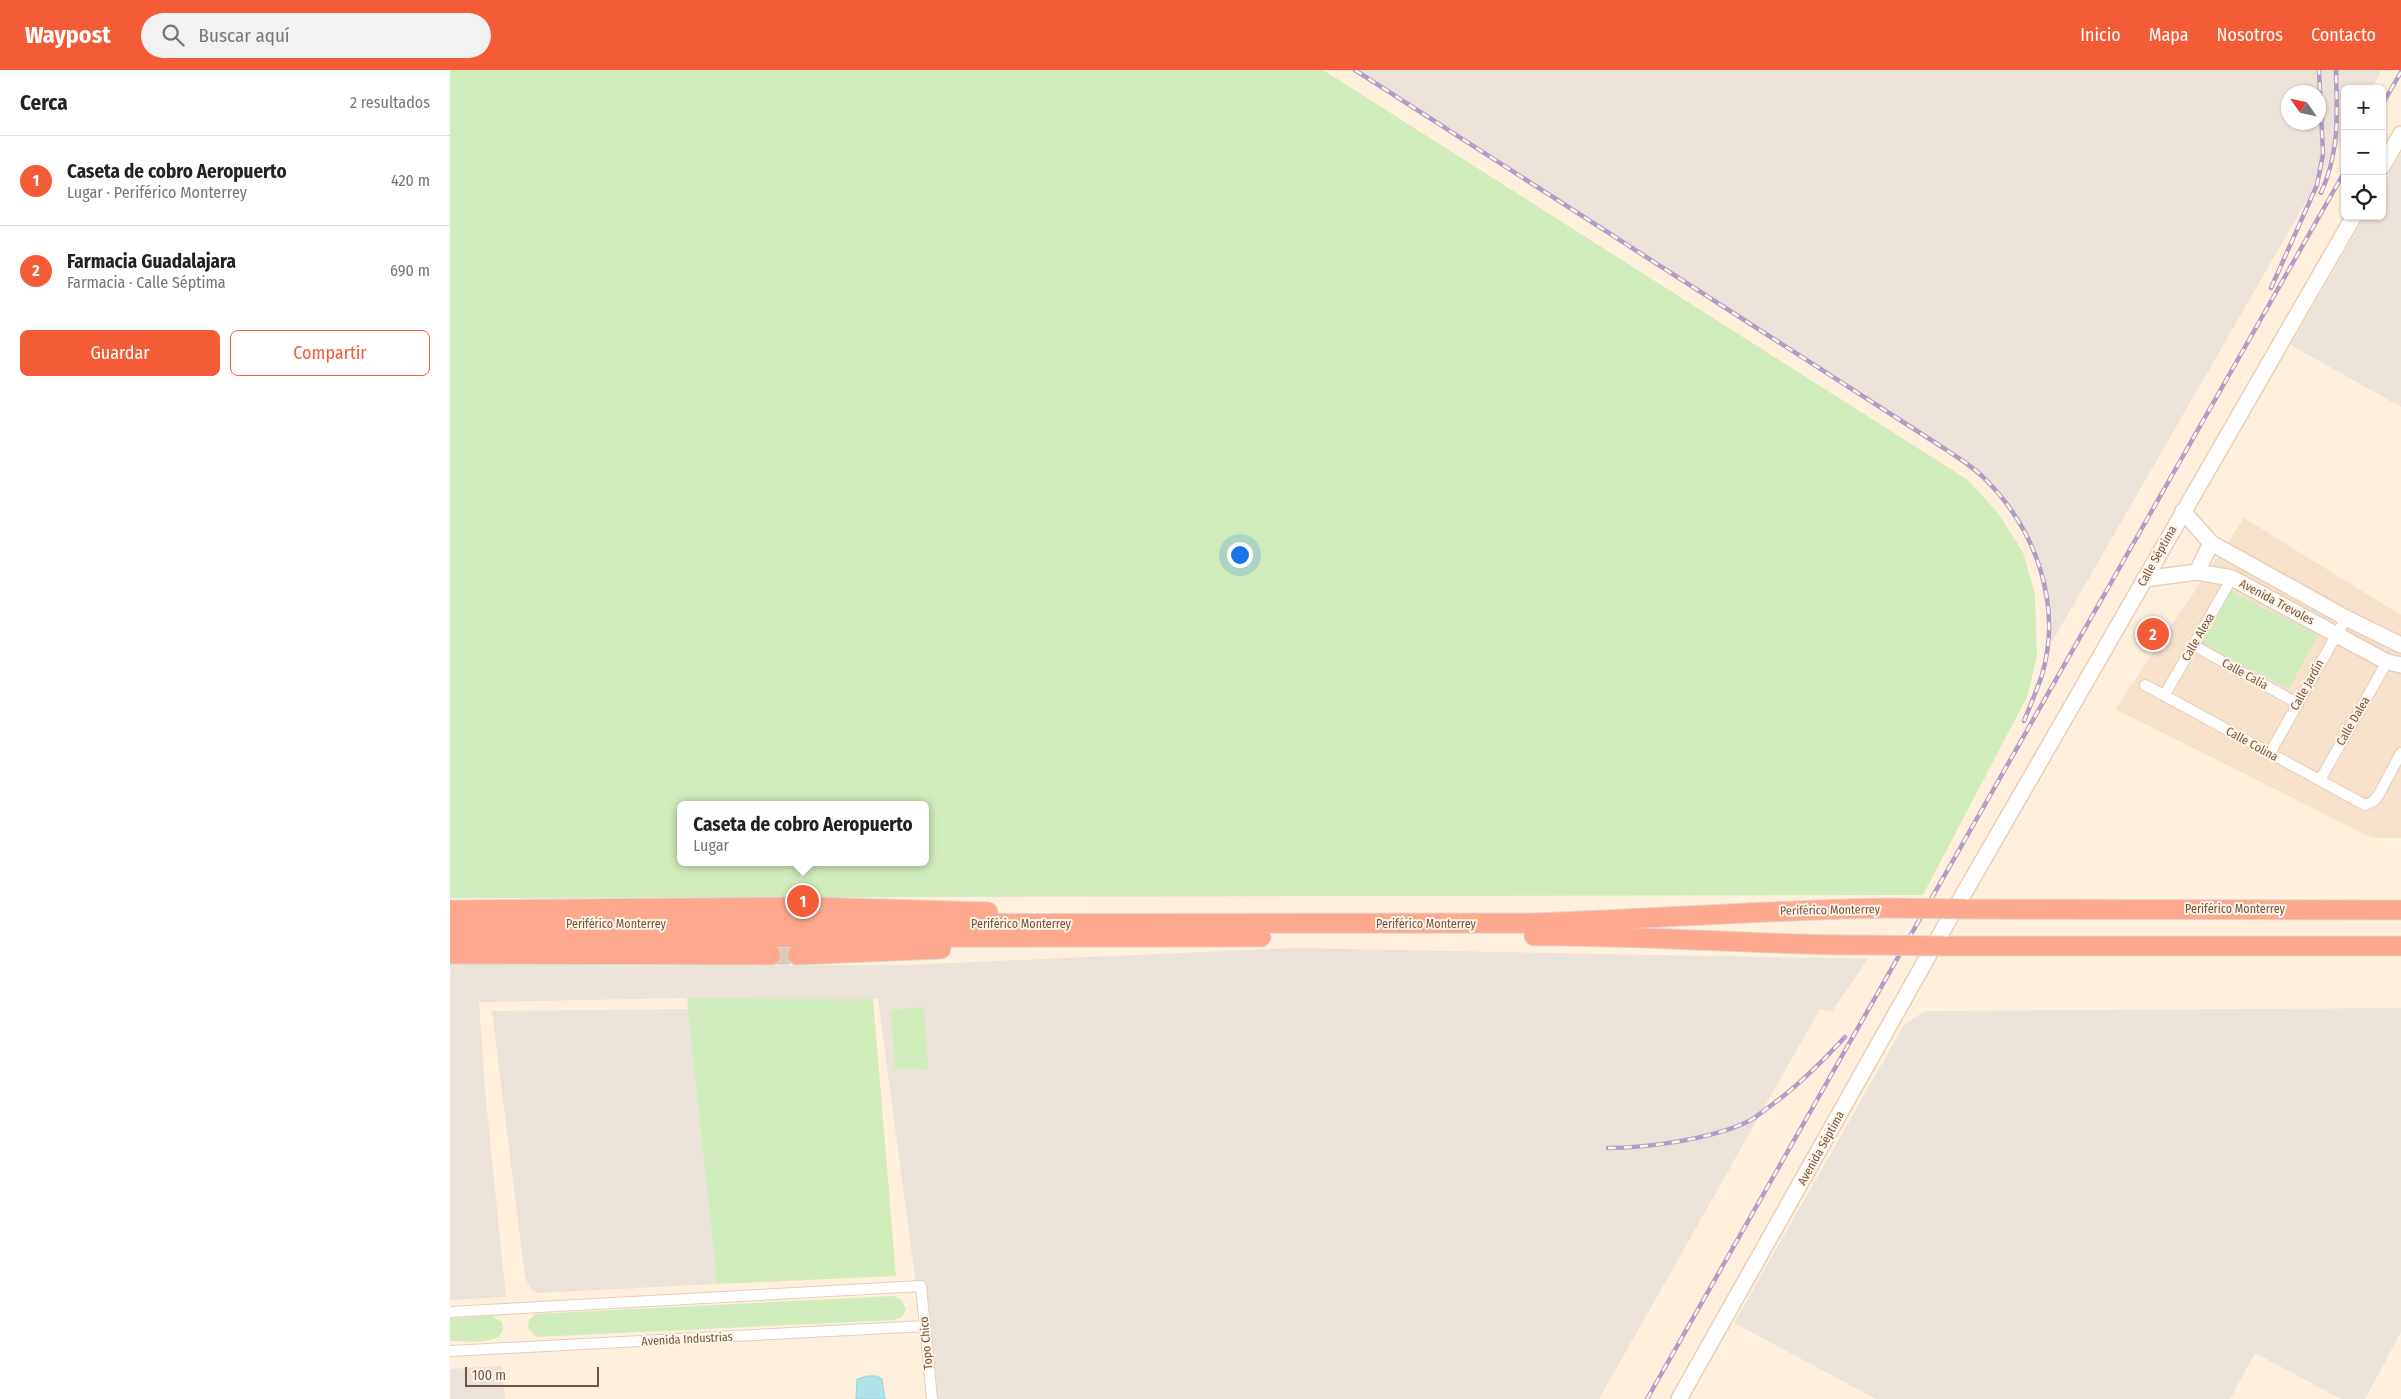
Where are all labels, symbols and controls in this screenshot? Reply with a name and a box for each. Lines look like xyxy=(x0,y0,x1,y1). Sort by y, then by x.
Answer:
search box xyxy=(141,13,491,58)
text: Waypost xyxy=(25,21,111,49)
icon: search xyxy=(159,21,187,49)
text: Buscar aquí xyxy=(199,24,290,47)
text: Inicio xyxy=(2080,24,2121,46)
text: Mapa xyxy=(2149,24,2189,46)
text: Nosotros xyxy=(2217,24,2283,46)
text: Contacto xyxy=(2311,24,2376,46)
north arrow xyxy=(2281,85,2326,130)
map controls xyxy=(2341,85,2386,220)
button: + xyxy=(2341,85,2386,130)
text: Cerca xyxy=(20,90,68,116)
text: 2 resultados xyxy=(350,93,430,112)
button: − xyxy=(2341,130,2386,175)
text: Caseta de cobro Aeropuerto xyxy=(67,160,287,183)
text: 1 xyxy=(33,171,39,190)
text: 420 m xyxy=(391,171,430,190)
button: locate xyxy=(2341,175,2386,220)
text: Lugar · Periférico Monterrey xyxy=(67,183,247,202)
text: Farmacia Guadalajara xyxy=(67,250,236,273)
text: 2 xyxy=(32,261,40,280)
text: 690 m xyxy=(390,261,430,280)
text: Farmacia · Calle Séptima xyxy=(67,273,226,292)
button: Guardar xyxy=(20,330,220,376)
button: Compartir xyxy=(230,330,430,376)
street label: Calle Séptima xyxy=(2135,523,2179,589)
your location xyxy=(1227,542,1253,568)
street label: Avenida Trevoles xyxy=(2237,576,2317,628)
street label: Calle Alexa xyxy=(2179,610,2217,663)
pin: 2 xyxy=(2137,615,2169,653)
street label: Calle Calia xyxy=(2219,656,2271,692)
street label: Calle Jardín xyxy=(2287,657,2327,713)
street label: Calle Dalea xyxy=(2333,694,2373,748)
street label: Calle Colina xyxy=(2224,724,2281,764)
popup xyxy=(677,801,929,866)
text: Caseta de cobro Aeropuerto xyxy=(693,813,913,836)
text: Lugar xyxy=(693,836,729,855)
pin: 1 xyxy=(787,882,819,920)
street label: Periférico Monterrey xyxy=(1780,902,1881,918)
street label: Periférico Monterrey xyxy=(2185,902,2286,916)
street label: Periférico Monterrey xyxy=(566,917,667,931)
street label: Periférico Monterrey xyxy=(971,917,1072,931)
street label: Periférico Monterrey xyxy=(1376,917,1477,931)
street label: Avenida Séptima xyxy=(1795,1109,1847,1187)
street label: Topo Chico xyxy=(917,1316,935,1370)
street label: Avenida Industrias xyxy=(641,1330,733,1348)
scale bar xyxy=(465,1364,599,1387)
text: 100 m xyxy=(472,1367,506,1384)

